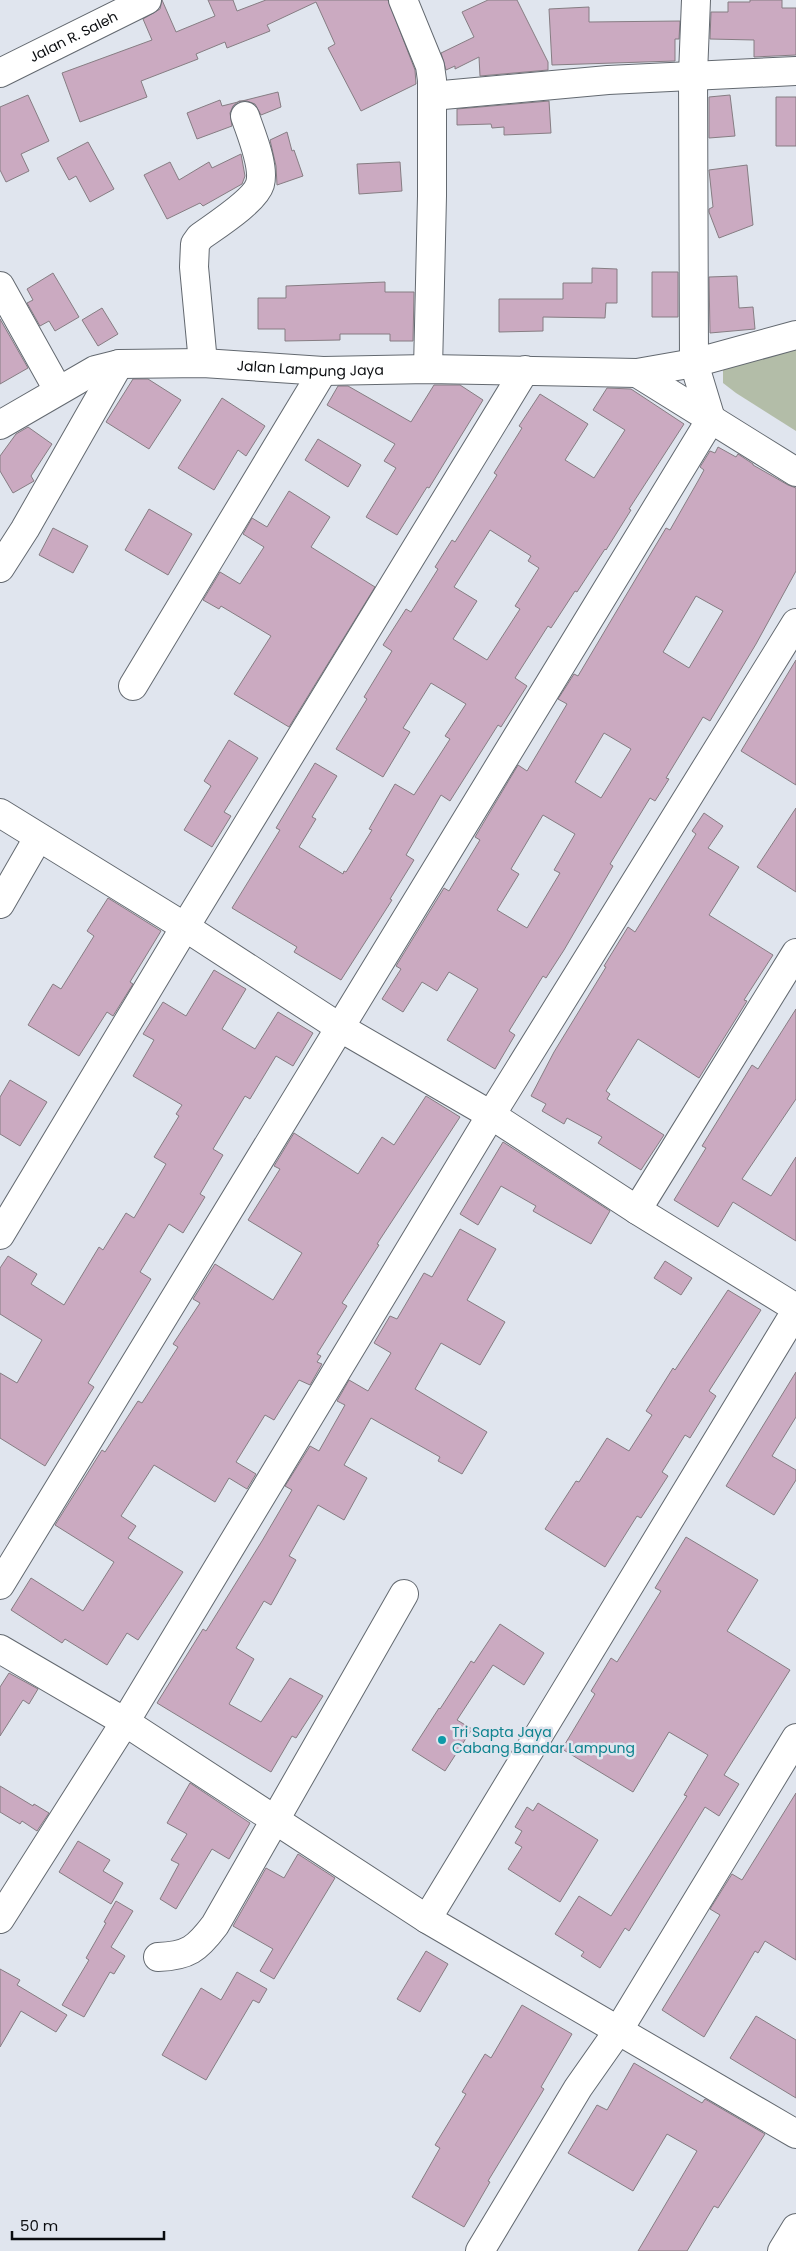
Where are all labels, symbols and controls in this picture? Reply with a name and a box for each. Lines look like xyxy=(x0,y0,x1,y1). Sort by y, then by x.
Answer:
street label: Jalan R. Saleh xyxy=(26,6,121,67)
street label: Jalan Lampung Jaya xyxy=(236,355,384,381)
place label: Tri Sapta Jaya Cabang Bandar Lampung xyxy=(452,1722,635,1758)
marker: Tri Sapta Jaya Cabang Bandar Lampung xyxy=(436,1734,448,1746)
scale bar xyxy=(12,2208,165,2240)
text: 50 m xyxy=(20,2215,58,2236)

